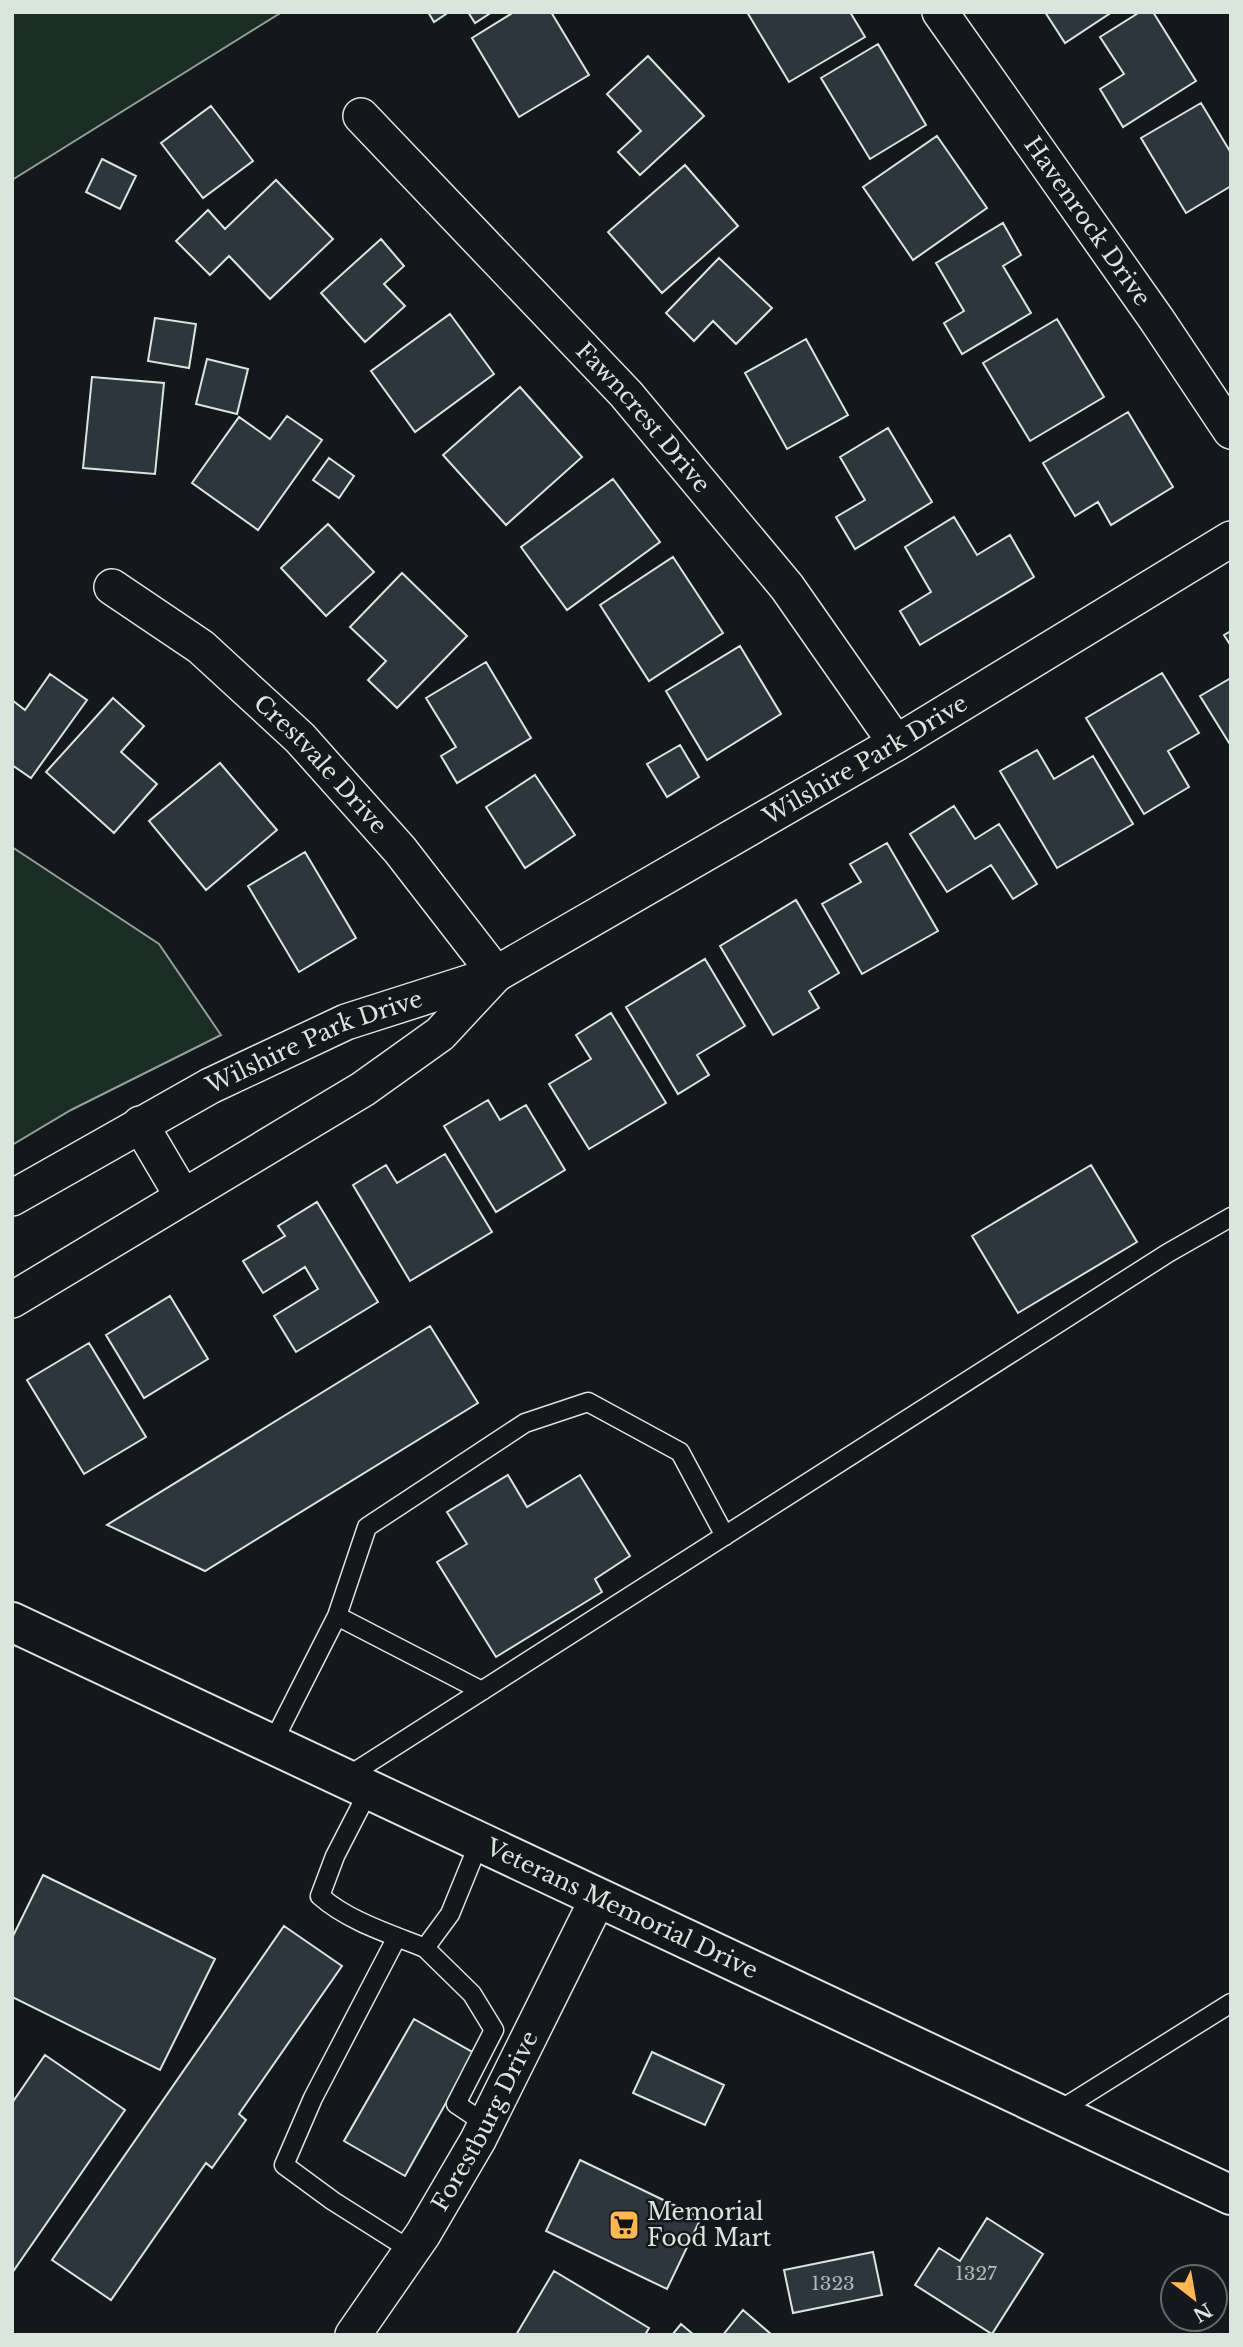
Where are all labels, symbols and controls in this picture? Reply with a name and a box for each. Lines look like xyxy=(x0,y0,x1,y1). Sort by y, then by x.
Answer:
street label: Havenrock Drive xyxy=(1018,131,1157,311)
street label: Fawncrest Drive xyxy=(570,336,716,498)
street label: Crestvale Drive xyxy=(248,689,393,840)
street label: Wilshire Park Drive xyxy=(757,689,972,831)
street label: Wilshire Park Drive xyxy=(201,984,426,1100)
street label: Veterans Memorial Drive xyxy=(481,1833,762,1985)
street label: Forestburg Drive xyxy=(426,2026,544,2216)
place label: Memorial Food Mart xyxy=(647,2198,771,2252)
supermarket icon: Memorial Food Mart xyxy=(607,2208,641,2242)
house number: 1327 xyxy=(955,2262,997,2285)
north arrow xyxy=(1159,2263,1229,2333)
house number: 1323 xyxy=(811,2272,855,2295)
text: N xyxy=(1189,2298,1216,2327)

